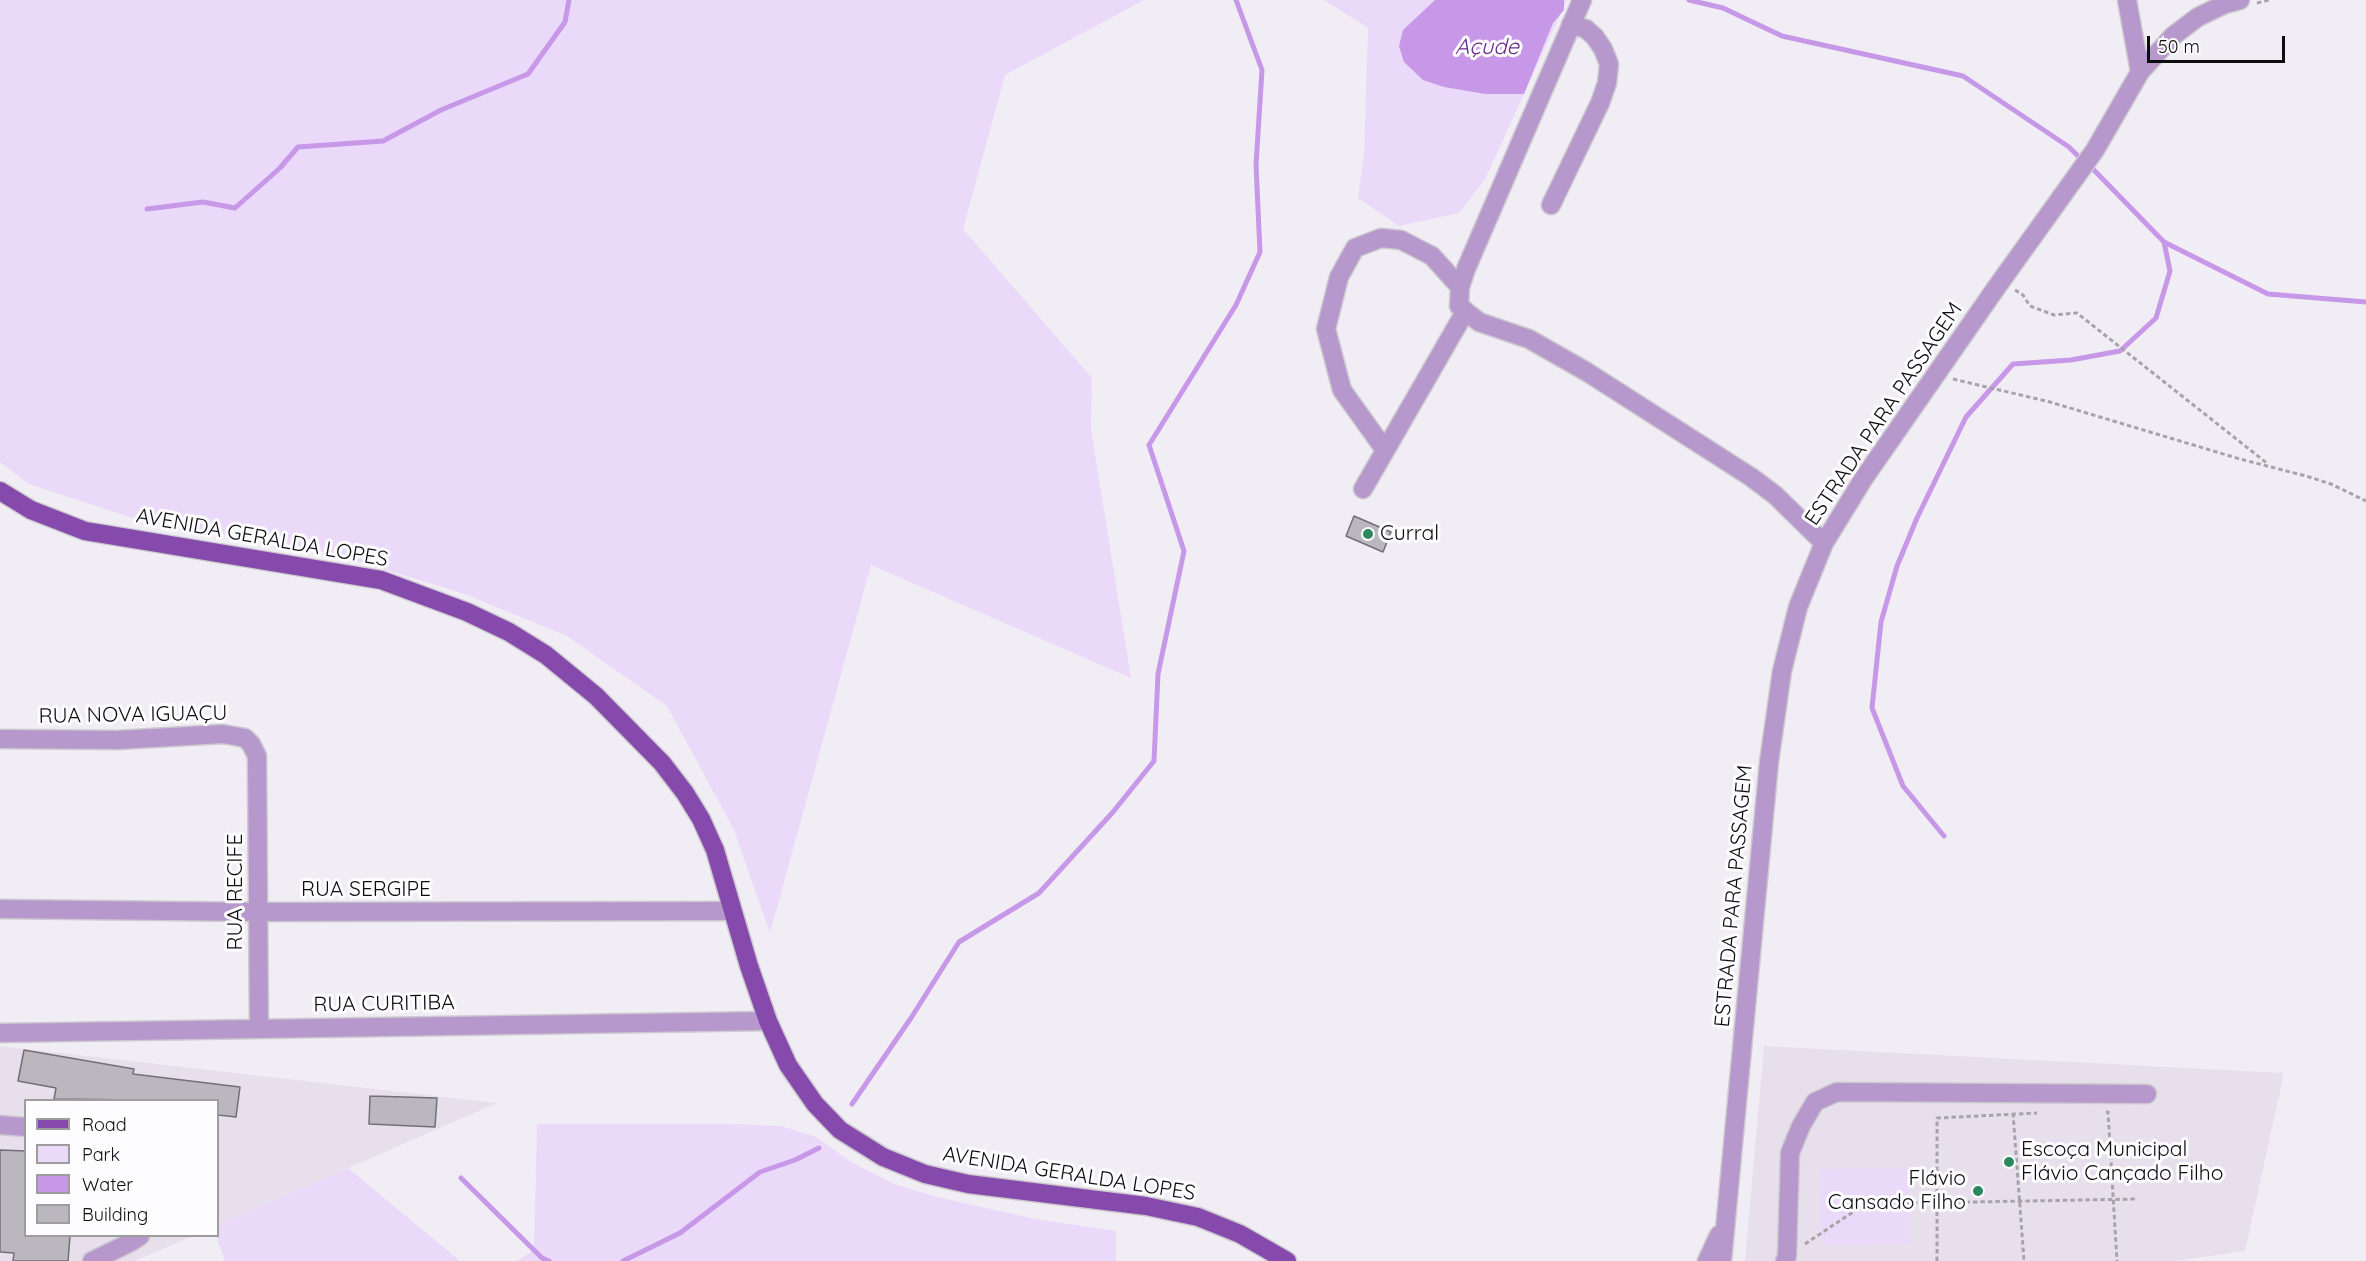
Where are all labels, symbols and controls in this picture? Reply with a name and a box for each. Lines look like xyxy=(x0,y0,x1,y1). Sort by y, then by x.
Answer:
scale bar xyxy=(2150,24,2288,62)
water label: Açude xyxy=(1455,34,1519,60)
text: 50 m xyxy=(2158,35,2200,58)
street label: ESTRADA PARA PASSAGEM xyxy=(1800,298,1968,530)
street label: AVENIDA GERALDA LOPES xyxy=(134,503,390,573)
place label: Curral xyxy=(1380,521,1439,547)
marker: Curral xyxy=(1361,527,1375,541)
street label: RUA NOVA IGUAÇU xyxy=(38,701,228,729)
street label: ESTRADA PARA PASSAGEM xyxy=(1710,764,1758,1028)
street label: RUA RECIFE xyxy=(223,834,249,950)
street label: RUA SERGIPE xyxy=(301,877,431,903)
street label: RUA CURITIBA xyxy=(313,990,455,1018)
legend xyxy=(24,1099,219,1237)
text: Road xyxy=(82,1113,127,1136)
place label: Escoça Municipal Flávio Cançado Filho xyxy=(2021,1137,2223,1187)
street label: AVENIDA GERALDA LOPES xyxy=(941,1142,1197,1206)
text: Park xyxy=(82,1143,120,1166)
marker: Escoça Municipal Flávio Cançado Filho xyxy=(2002,1155,2016,1169)
place label: Flávio Cansado Filho xyxy=(1828,1166,1966,1216)
text: Water xyxy=(82,1173,133,1196)
marker: Flávio Cansado Filho xyxy=(1971,1184,1985,1198)
text: Building xyxy=(82,1203,148,1226)

